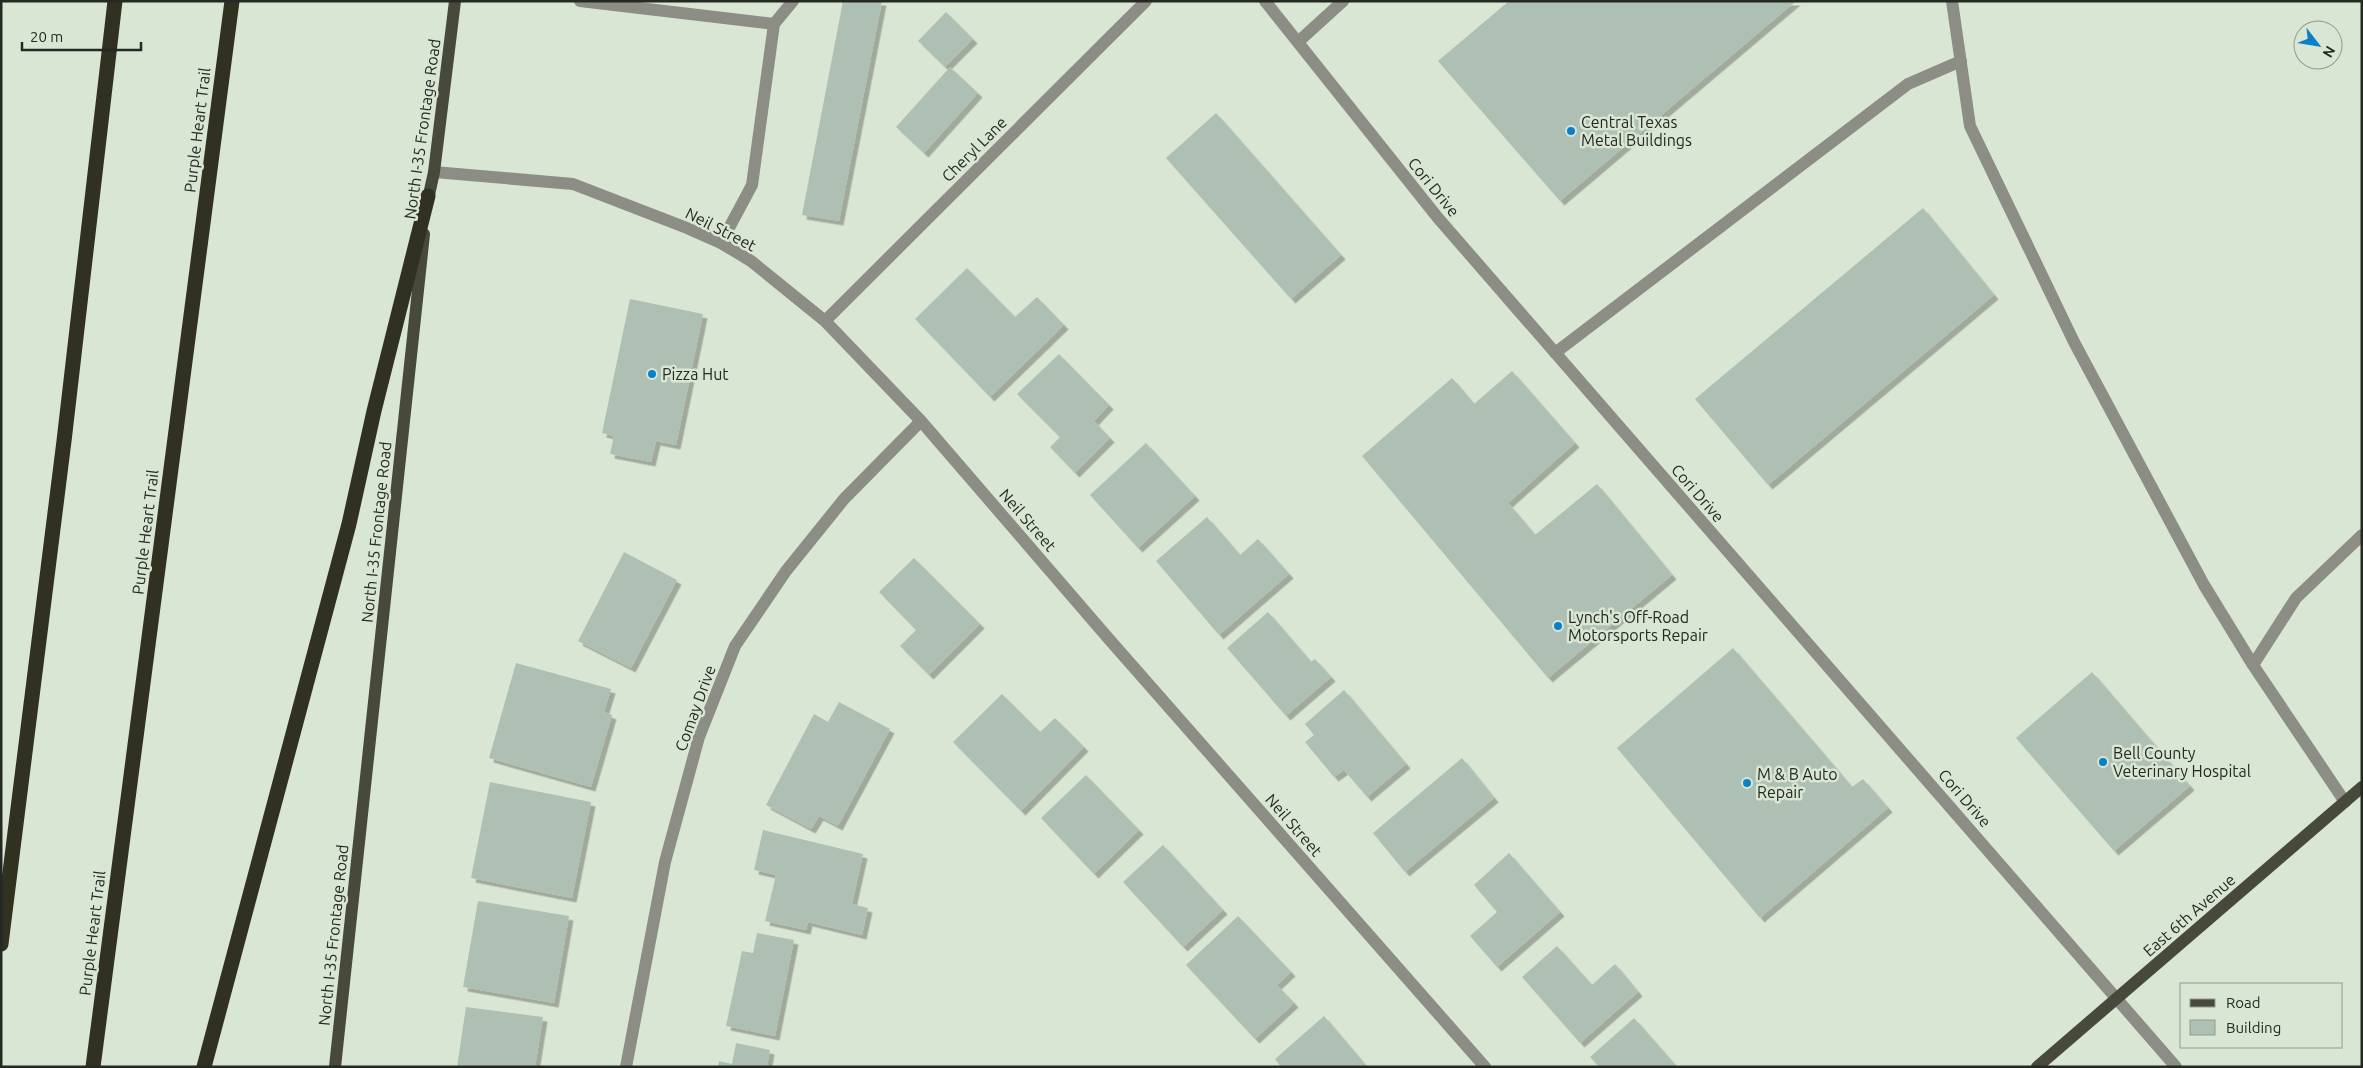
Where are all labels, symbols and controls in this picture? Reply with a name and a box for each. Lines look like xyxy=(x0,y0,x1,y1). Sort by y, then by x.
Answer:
scale bar xyxy=(22,20,141,52)
north arrow xyxy=(2293,20,2343,70)
text: 20 m xyxy=(30,28,63,45)
street label: North I-35 Frontage Road xyxy=(400,38,444,220)
text: N xyxy=(2320,43,2339,60)
street label: Purple Heart Trail xyxy=(180,66,214,194)
street label: Cheryl Lane xyxy=(938,113,1010,185)
place label: Central Texas Metal Buildings xyxy=(1581,113,1692,149)
marker: Central Texas Metal Buildings xyxy=(1565,125,1577,137)
street label: Cori Drive xyxy=(1405,154,1463,220)
street label: Neil Street xyxy=(683,204,760,255)
place label: Pizza Hut xyxy=(662,365,729,383)
marker: Pizza Hut xyxy=(646,368,658,380)
street label: North I-35 Frontage Road xyxy=(358,440,394,624)
street label: Cori Drive xyxy=(1668,460,1728,526)
street label: Purple Heart Trail xyxy=(128,468,162,596)
street label: Neil Street xyxy=(996,485,1060,555)
place label: Lynch's Off-Road Motorsports Repair xyxy=(1568,608,1708,644)
marker: Lynch's Off-Road Motorsports Repair xyxy=(1552,620,1564,632)
street label: Comay Drive xyxy=(671,662,719,754)
place label: Bell County Veterinary Hospital xyxy=(2113,744,2251,780)
marker: Bell County Veterinary Hospital xyxy=(2097,756,2109,768)
place label: M & B Auto Repair xyxy=(1757,765,1838,801)
street label: Cori Drive xyxy=(1935,765,1995,831)
marker: M & B Auto Repair xyxy=(1741,777,1753,789)
street label: Neil Street xyxy=(1262,790,1326,860)
street label: North I-35 Frontage Road xyxy=(315,843,351,1027)
street label: Purple Heart Trail xyxy=(75,869,109,997)
street label: East 6th Avenue xyxy=(2139,870,2239,960)
legend xyxy=(2180,983,2343,1048)
text: Road xyxy=(2226,994,2261,1011)
text: Building xyxy=(2226,1019,2281,1036)

